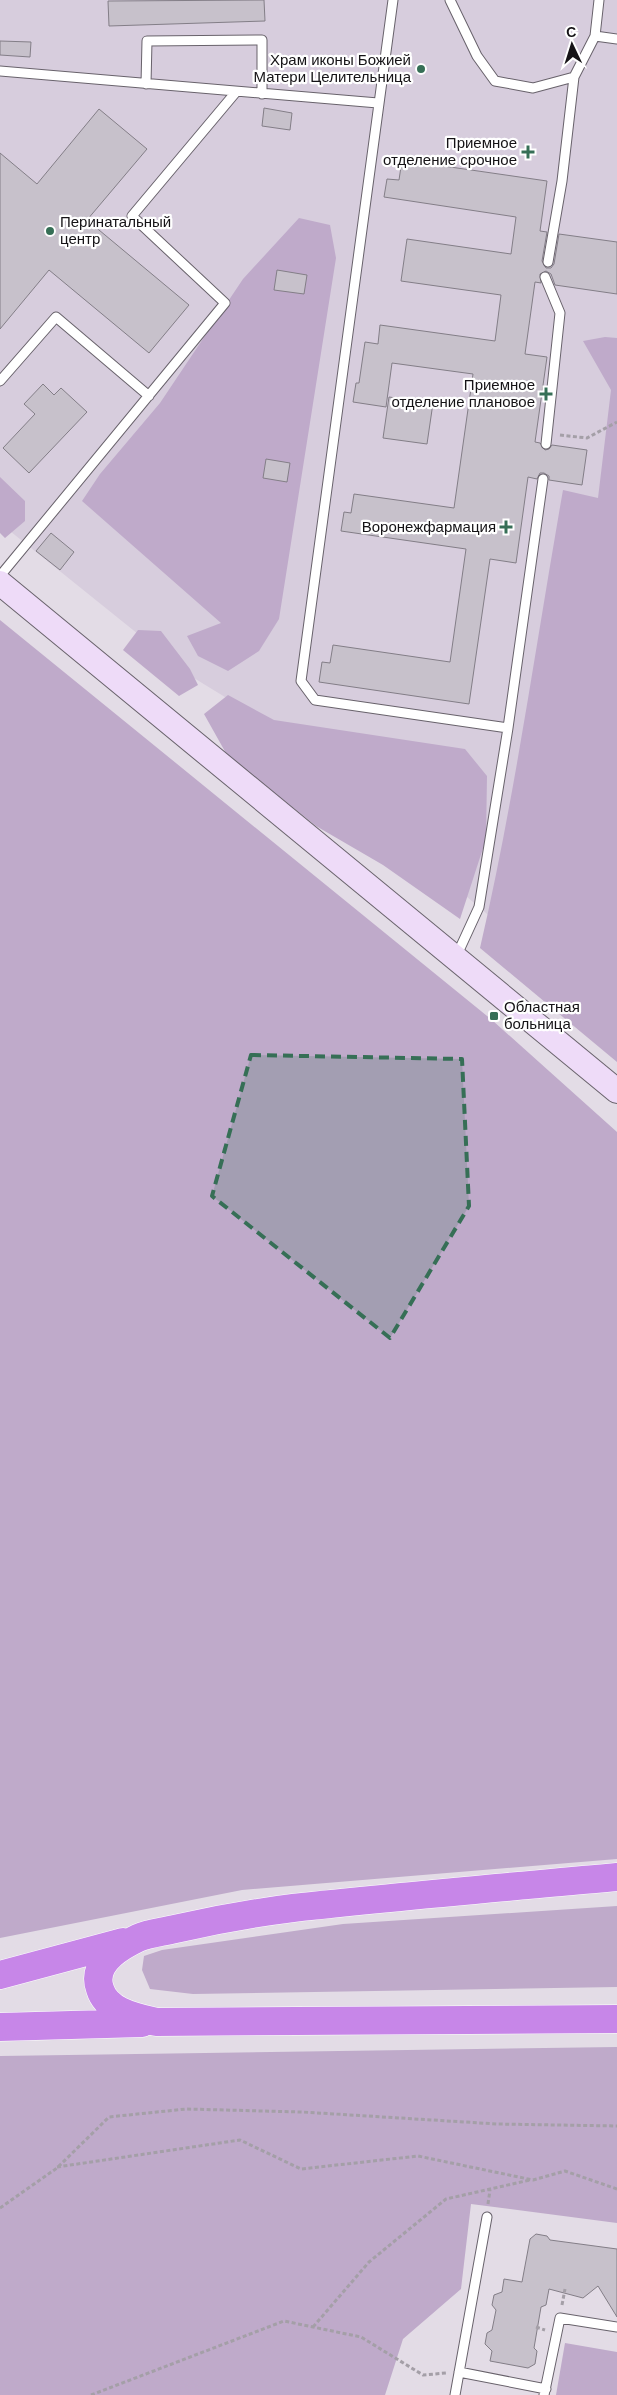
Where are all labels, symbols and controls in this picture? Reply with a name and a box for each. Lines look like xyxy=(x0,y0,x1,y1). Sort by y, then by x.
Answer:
north arrow xyxy=(547,20,597,70)
text: С xyxy=(565,24,577,40)
place label: Храм иконы Божией Матери Целительница xyxy=(254,51,412,85)
marker: Храм иконы Божией Матери Целительница xyxy=(415,63,427,75)
place label: Приемное отделение срочное xyxy=(383,134,517,168)
marker: Приемное отделение срочное xyxy=(521,145,535,159)
place label: Перинатальный центр xyxy=(60,213,171,247)
marker: Перинатальный центр xyxy=(44,225,56,237)
place label: Приемное отделение плановое xyxy=(391,376,535,410)
marker: Приемное отделение плановое xyxy=(539,387,553,401)
place label: Воронежфармация xyxy=(362,518,496,535)
marker: Воронежфармация xyxy=(500,521,512,533)
place label: Областная больница xyxy=(504,998,580,1032)
marker: Областная больница xyxy=(488,1010,500,1022)

